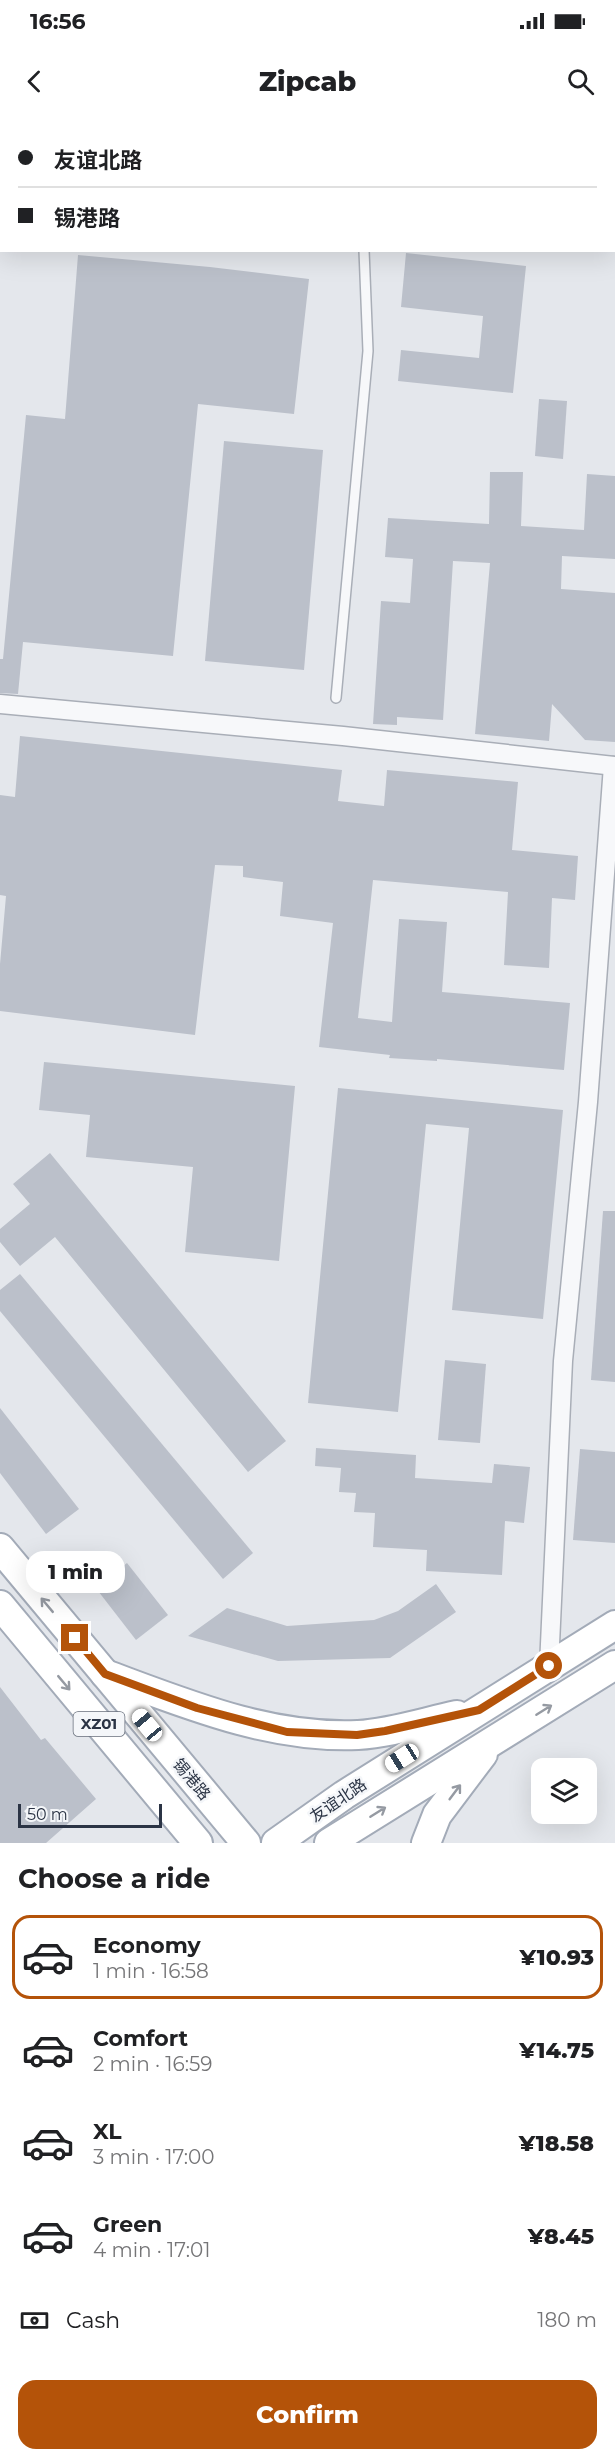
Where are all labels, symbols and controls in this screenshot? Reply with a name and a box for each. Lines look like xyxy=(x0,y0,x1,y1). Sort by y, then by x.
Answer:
text: 16:56 xyxy=(30,8,86,35)
icon: back xyxy=(18,65,51,98)
text: Zipcab xyxy=(259,65,356,98)
icon: search xyxy=(564,65,597,98)
text: 友谊北路 xyxy=(54,147,142,174)
text: 锡港路 xyxy=(54,205,120,232)
callout: 1 min xyxy=(26,1551,124,1593)
text: 1 min xyxy=(48,1560,103,1584)
one-way arrow xyxy=(40,1598,54,1613)
route end xyxy=(61,1624,88,1651)
route start xyxy=(535,1652,562,1679)
one-way arrow xyxy=(58,1675,71,1691)
one-way arrow xyxy=(535,1703,552,1715)
car xyxy=(129,1705,165,1745)
road number: XZ01 xyxy=(74,1712,124,1736)
car xyxy=(382,1741,422,1775)
street label: 锡港路 xyxy=(169,1755,214,1804)
map controls xyxy=(531,1758,597,1824)
button: layers xyxy=(531,1758,597,1824)
street label: 友谊北路 xyxy=(306,1775,370,1826)
one-way arrow xyxy=(448,1785,461,1801)
scale bar xyxy=(18,1801,162,1828)
text: 50 m xyxy=(27,1805,68,1824)
one-way arrow xyxy=(369,1805,386,1817)
text: Choose a ride xyxy=(18,1862,210,1895)
icon: car xyxy=(21,1930,75,1984)
text: Economy xyxy=(93,1932,201,1959)
text: ¥10.93 xyxy=(520,1944,594,1971)
text: 1 min · 16:58 xyxy=(93,1959,209,1983)
icon: car xyxy=(21,2023,75,2077)
text: Comfort xyxy=(93,2025,188,2052)
text: ¥14.75 xyxy=(519,2037,594,2064)
text: 2 min · 16:59 xyxy=(93,2052,212,2076)
icon: car xyxy=(21,2116,75,2170)
text: XL xyxy=(93,2118,122,2145)
text: ¥18.58 xyxy=(519,2130,594,2157)
text: 3 min · 17:00 xyxy=(93,2145,214,2169)
icon: car xyxy=(21,2209,75,2263)
text: Green xyxy=(93,2211,162,2238)
text: ¥8.45 xyxy=(528,2223,594,2250)
text: 4 min · 17:01 xyxy=(93,2238,210,2262)
icon: cash xyxy=(18,2304,51,2337)
text: Cash xyxy=(66,2307,120,2334)
text: 180 m xyxy=(537,2308,597,2332)
button: Confirm xyxy=(18,2380,597,2449)

